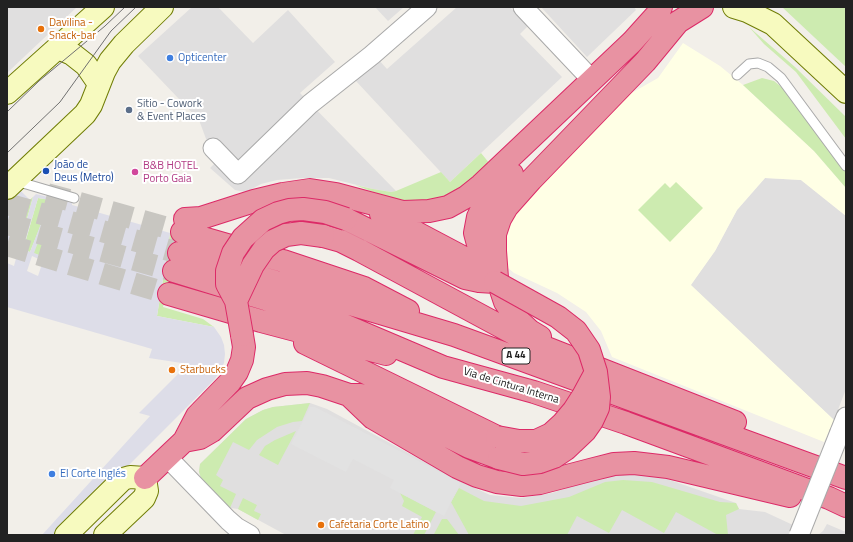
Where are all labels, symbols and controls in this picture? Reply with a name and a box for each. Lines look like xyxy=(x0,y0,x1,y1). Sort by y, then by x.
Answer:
place label: Davilina - Snack-bar xyxy=(49,16,96,42)
marker: Davilina - Snack-bar xyxy=(36,24,46,34)
place label: Opticenter xyxy=(178,51,227,65)
marker: Opticenter xyxy=(165,53,175,63)
place label: Sitio - Cowork & Event Places xyxy=(137,97,206,123)
marker: Sitio - Cowork & Event Places xyxy=(124,105,134,115)
place label: João de Deus (Metro) xyxy=(54,158,114,184)
place label: B&B HOTEL Porto Gaia xyxy=(143,159,198,185)
marker: João de Deus (Metro) xyxy=(41,166,51,176)
marker: B&B HOTEL Porto Gaia xyxy=(130,167,140,177)
road number: A 44 xyxy=(502,348,530,364)
place label: Starbucks xyxy=(180,363,226,377)
marker: Starbucks xyxy=(167,365,177,375)
street label: Via de Cintura Interna xyxy=(462,365,560,407)
place label: El Corte Inglés xyxy=(60,467,126,481)
marker: El Corte Inglés xyxy=(47,469,57,479)
place label: Cafetaria Corte Latino xyxy=(329,518,429,532)
marker: Cafetaria Corte Latino xyxy=(316,520,326,530)

